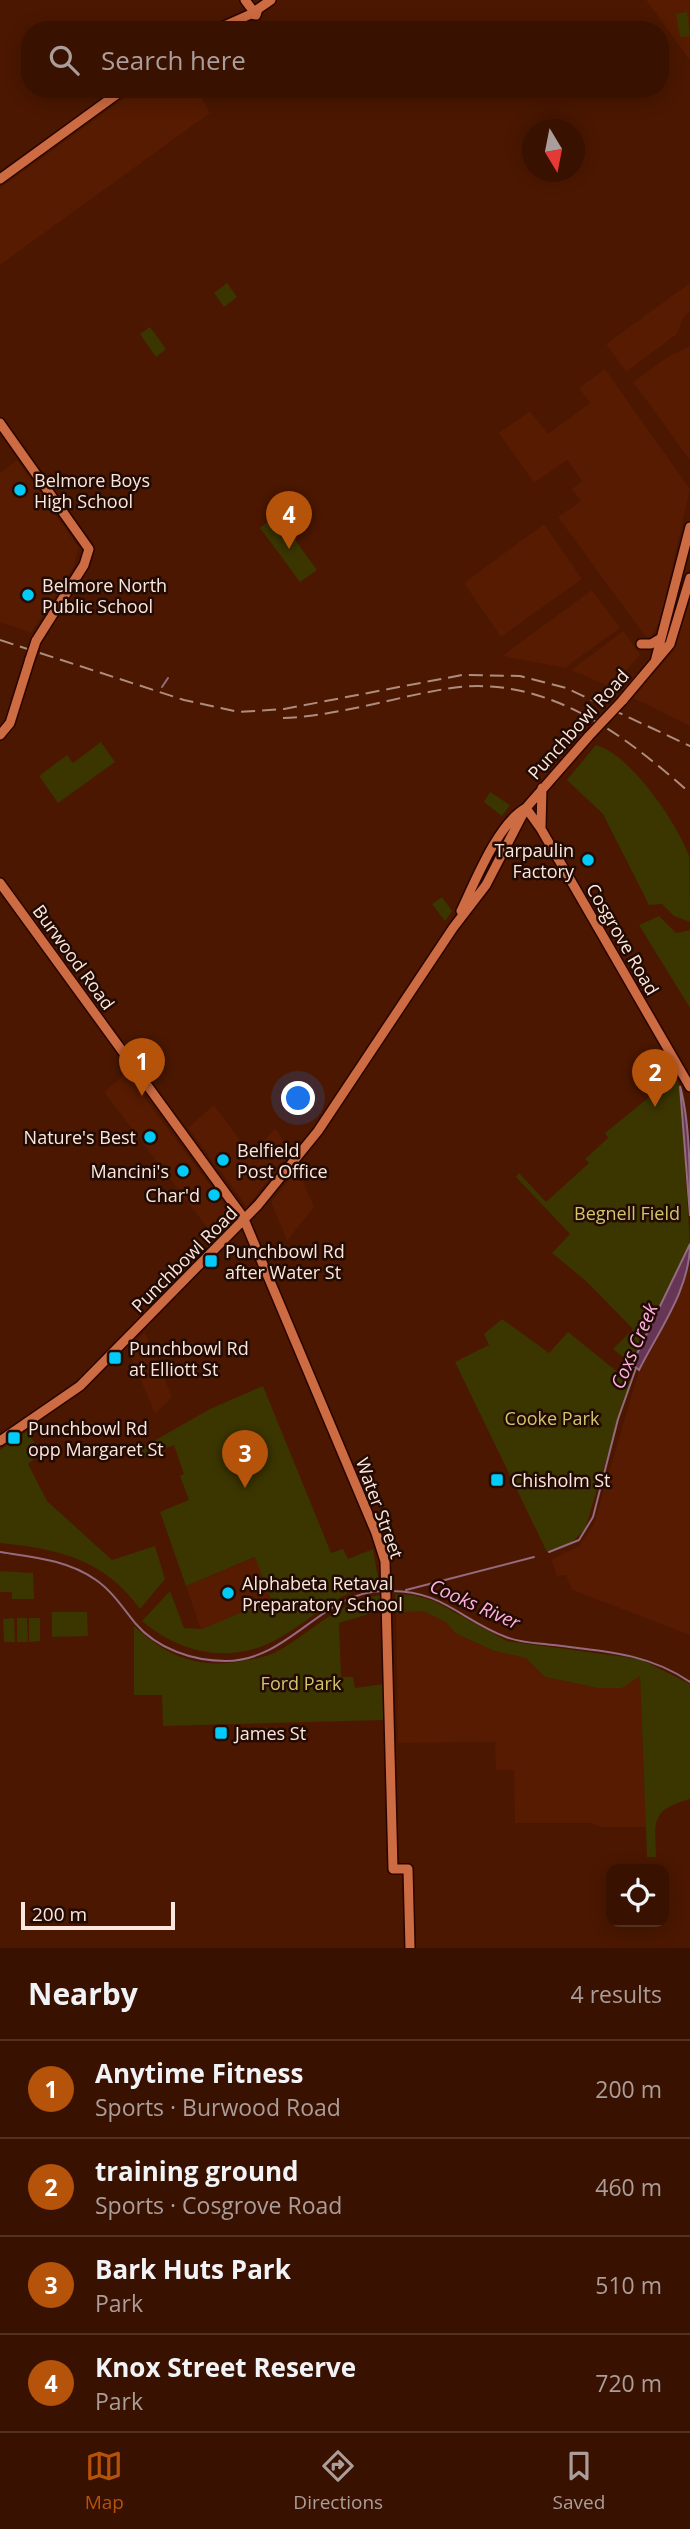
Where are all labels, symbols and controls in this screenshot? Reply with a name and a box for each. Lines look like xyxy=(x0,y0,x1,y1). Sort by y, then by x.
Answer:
search box xyxy=(21,21,669,98)
icon: search xyxy=(45,41,83,79)
text: Search here xyxy=(101,42,246,78)
north arrow xyxy=(522,119,585,182)
place label: Belmore Boys High School xyxy=(34,468,150,513)
marker: Belmore Boys High School xyxy=(12,482,28,498)
pin: 4 xyxy=(266,491,312,549)
place label: Belmore North Public School xyxy=(42,573,167,618)
marker: Belmore North Public School xyxy=(20,587,36,603)
street label: Punchbowl Road xyxy=(522,664,634,784)
place label: Tarpaulin Factory xyxy=(495,838,575,883)
marker: Tarpaulin Factory xyxy=(580,852,596,868)
street label: Cosgrove Road xyxy=(581,879,665,999)
street label: Burwood Road xyxy=(28,900,120,1014)
pin: 1 xyxy=(119,1038,165,1096)
pin: 2 xyxy=(632,1049,678,1107)
your location xyxy=(281,1081,315,1115)
place label: Nature's Best xyxy=(24,1125,136,1149)
marker: Nature's Best xyxy=(142,1129,158,1145)
place label: Belfield Post Office xyxy=(237,1138,328,1183)
marker: Belfield Post Office xyxy=(215,1152,231,1168)
place label: Mancini's xyxy=(90,1159,169,1183)
marker: Mancini's xyxy=(175,1163,191,1179)
place label: Char'd xyxy=(145,1183,200,1207)
marker: Char'd xyxy=(206,1187,222,1203)
street label: Punchbowl Road xyxy=(126,1201,242,1317)
park label: Begnell Field xyxy=(574,1201,680,1225)
place label: Punchbowl Rd after Water St xyxy=(225,1239,345,1284)
marker: Punchbowl Rd after Water St xyxy=(203,1253,219,1269)
water label: Coxs Creek xyxy=(604,1298,664,1393)
place label: Punchbowl Rd at Elliott St xyxy=(129,1336,249,1381)
marker: Punchbowl Rd at Elliott St xyxy=(107,1350,123,1366)
park label: Cooke Park xyxy=(505,1406,600,1430)
place label: Punchbowl Rd opp Margaret St xyxy=(28,1416,164,1461)
marker: Punchbowl Rd opp Margaret St xyxy=(6,1430,22,1446)
pin: 3 xyxy=(222,1430,268,1488)
street label: Water Street xyxy=(351,1454,409,1562)
place label: Chisholm St xyxy=(511,1468,611,1492)
marker: Chisholm St xyxy=(489,1472,505,1488)
place label: Alphabeta Retaval Preparatory School xyxy=(242,1571,403,1616)
water label: Cooks River xyxy=(426,1573,526,1636)
marker: Alphabeta Retaval Preparatory School xyxy=(220,1585,236,1601)
park label: Ford Park xyxy=(261,1671,342,1695)
place label: James St xyxy=(233,1721,306,1745)
marker: James St xyxy=(213,1725,229,1741)
map controls xyxy=(606,1864,669,1927)
button: locate xyxy=(606,1864,669,1927)
scale bar xyxy=(21,1899,175,1931)
text: 200 m xyxy=(32,1901,87,1927)
text: Nearby xyxy=(28,1973,138,2014)
text: 4 results xyxy=(571,1978,662,2010)
text: Anytime Fitness xyxy=(95,2055,303,2091)
text: 1 xyxy=(44,2073,58,2105)
text: 200 m xyxy=(595,2073,662,2105)
text: Sports · Burwood Road xyxy=(95,2091,341,2123)
text: training ground xyxy=(95,2153,299,2189)
text: 2 xyxy=(44,2171,58,2203)
text: 460 m xyxy=(595,2171,662,2203)
text: Sports · Cosgrove Road xyxy=(95,2189,342,2221)
text: Bark Huts Park xyxy=(95,2251,291,2287)
text: 3 xyxy=(44,2269,58,2301)
text: 510 m xyxy=(595,2269,662,2301)
text: Park xyxy=(95,2287,143,2319)
text: Knox Street Reserve xyxy=(95,2349,356,2385)
text: 4 xyxy=(44,2367,58,2399)
text: 720 m xyxy=(595,2367,662,2399)
text: Park xyxy=(95,2385,143,2417)
tab: Map xyxy=(85,2447,124,2515)
tab: Directions xyxy=(293,2447,383,2515)
tab: Saved xyxy=(553,2447,605,2515)

